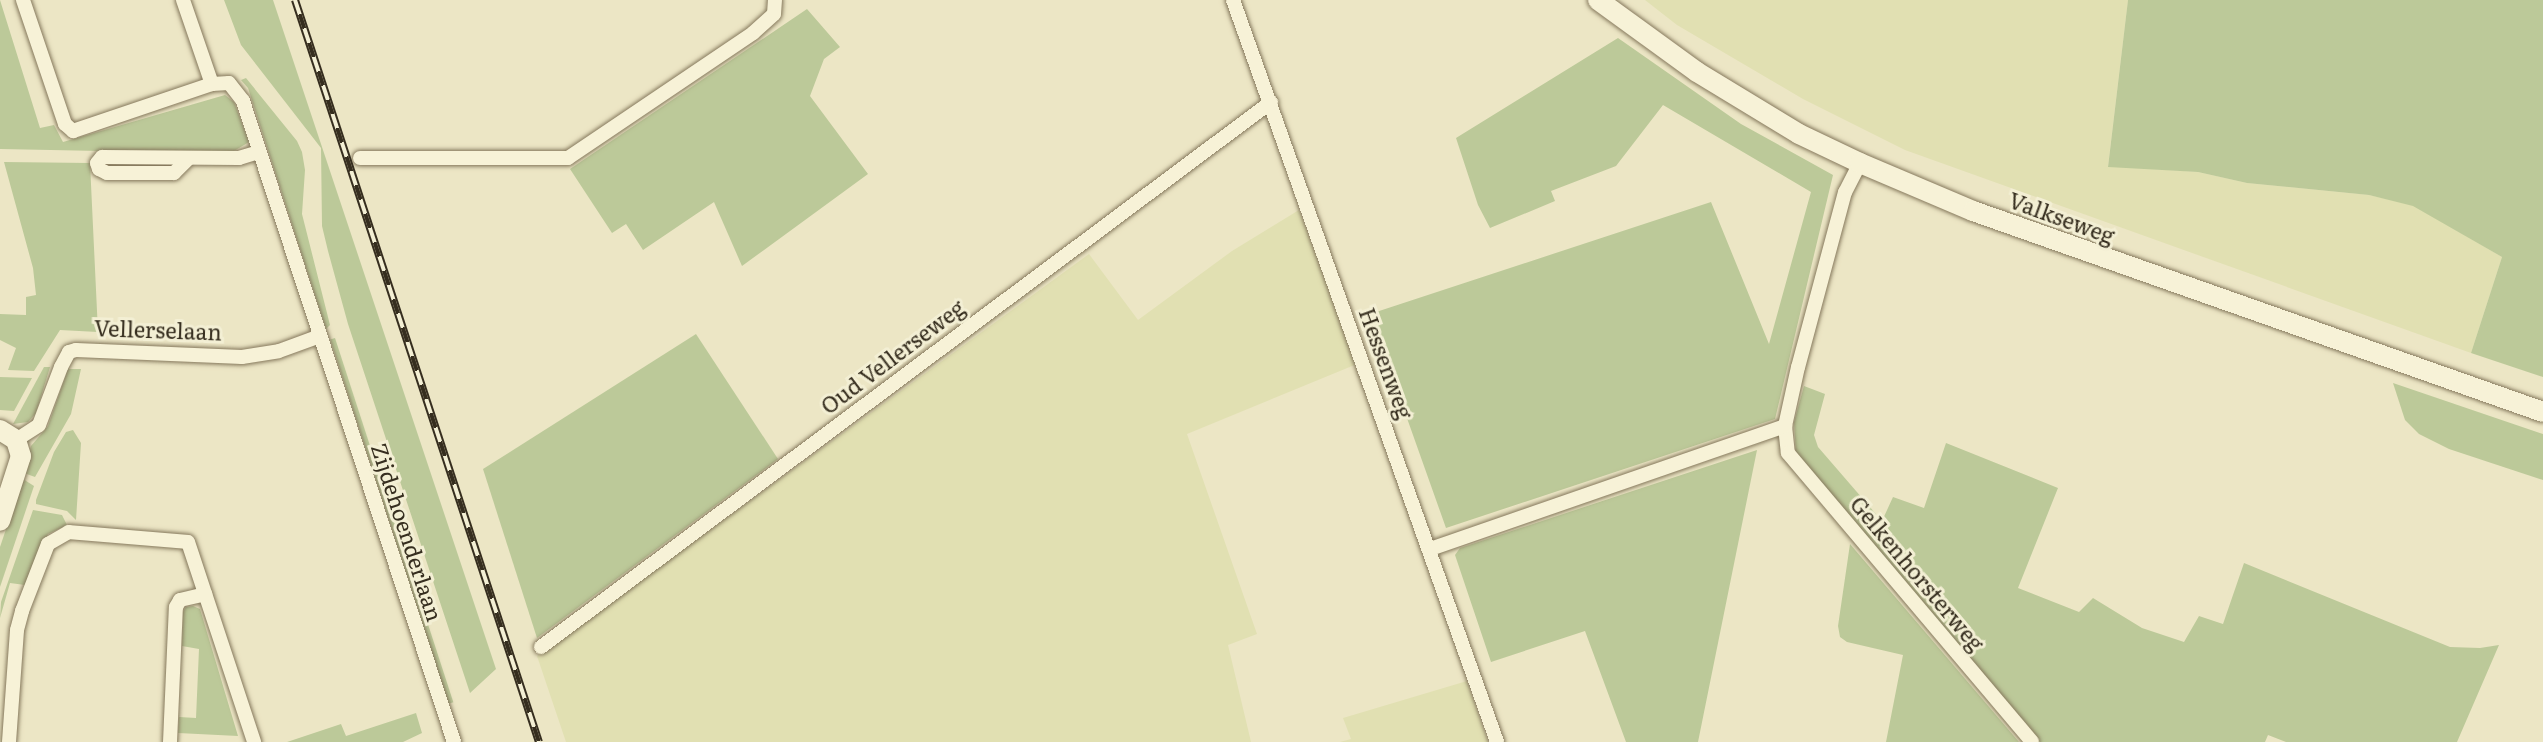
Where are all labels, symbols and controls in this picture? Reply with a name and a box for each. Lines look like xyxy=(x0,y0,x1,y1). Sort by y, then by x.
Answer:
street label: Valkseweg xyxy=(2005,186,2119,248)
street label: Oud Vellerseweg xyxy=(815,293,969,419)
street label: Hessenweg xyxy=(1355,304,1419,422)
street label: Vellerselaan xyxy=(94,314,222,344)
street label: Zijdehoenderlaan xyxy=(367,440,449,624)
street label: Gelkenhorsterweg xyxy=(1846,490,1990,656)

